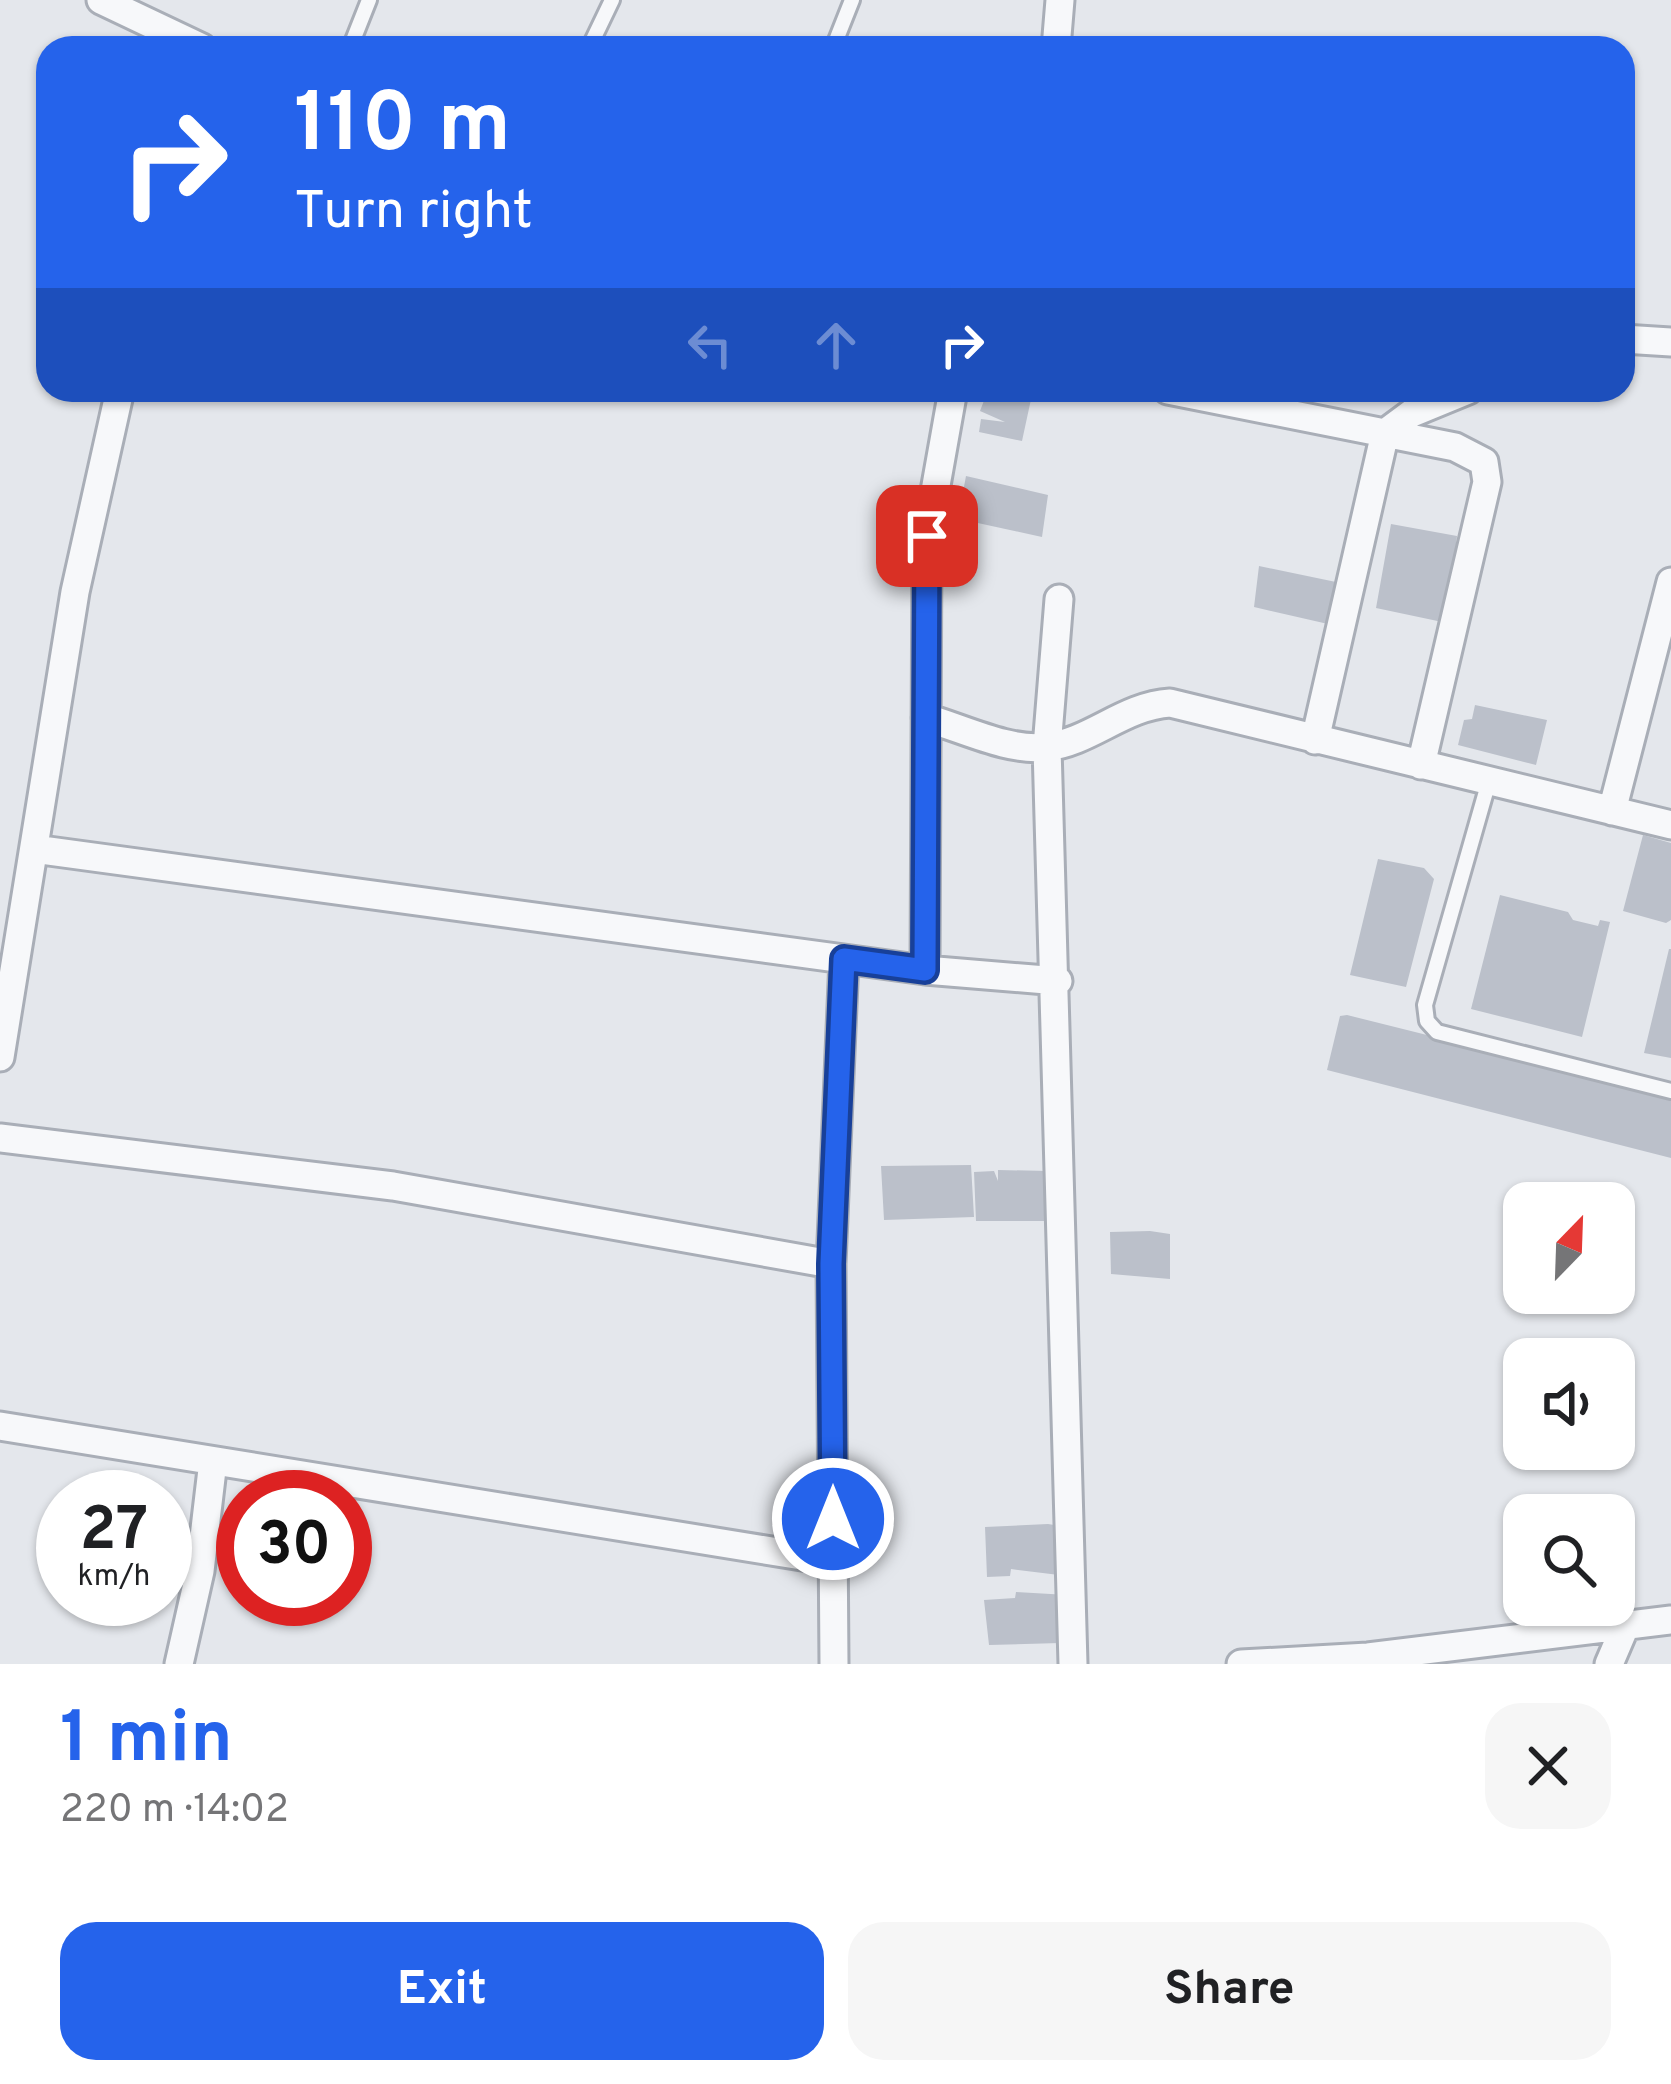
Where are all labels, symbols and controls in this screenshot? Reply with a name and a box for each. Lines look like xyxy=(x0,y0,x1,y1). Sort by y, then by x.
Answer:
text: 110 m xyxy=(294,75,511,181)
icon: right xyxy=(96,84,252,240)
text: Turn right xyxy=(294,179,533,248)
icon: left xyxy=(677,312,743,378)
icon: ahead xyxy=(803,312,869,378)
icon: right xyxy=(929,312,995,378)
pin xyxy=(876,485,978,587)
icon: arrive xyxy=(894,503,960,569)
north arrow xyxy=(1503,1182,1635,1314)
map controls xyxy=(1503,1182,1635,1626)
button: sound xyxy=(1503,1338,1635,1470)
position arrow xyxy=(770,1456,896,1582)
speed limit sign: 30 xyxy=(216,1470,372,1626)
button: search xyxy=(1503,1494,1635,1626)
text: 27 xyxy=(80,1495,148,1571)
text: km/h xyxy=(78,1559,150,1596)
text: 1 min xyxy=(60,1696,233,1788)
button: close xyxy=(1485,1703,1611,1829)
text: 220 m · 14:02 xyxy=(60,1787,289,1836)
button: Exit xyxy=(60,1922,824,2060)
button: Share xyxy=(848,1922,1611,2060)

